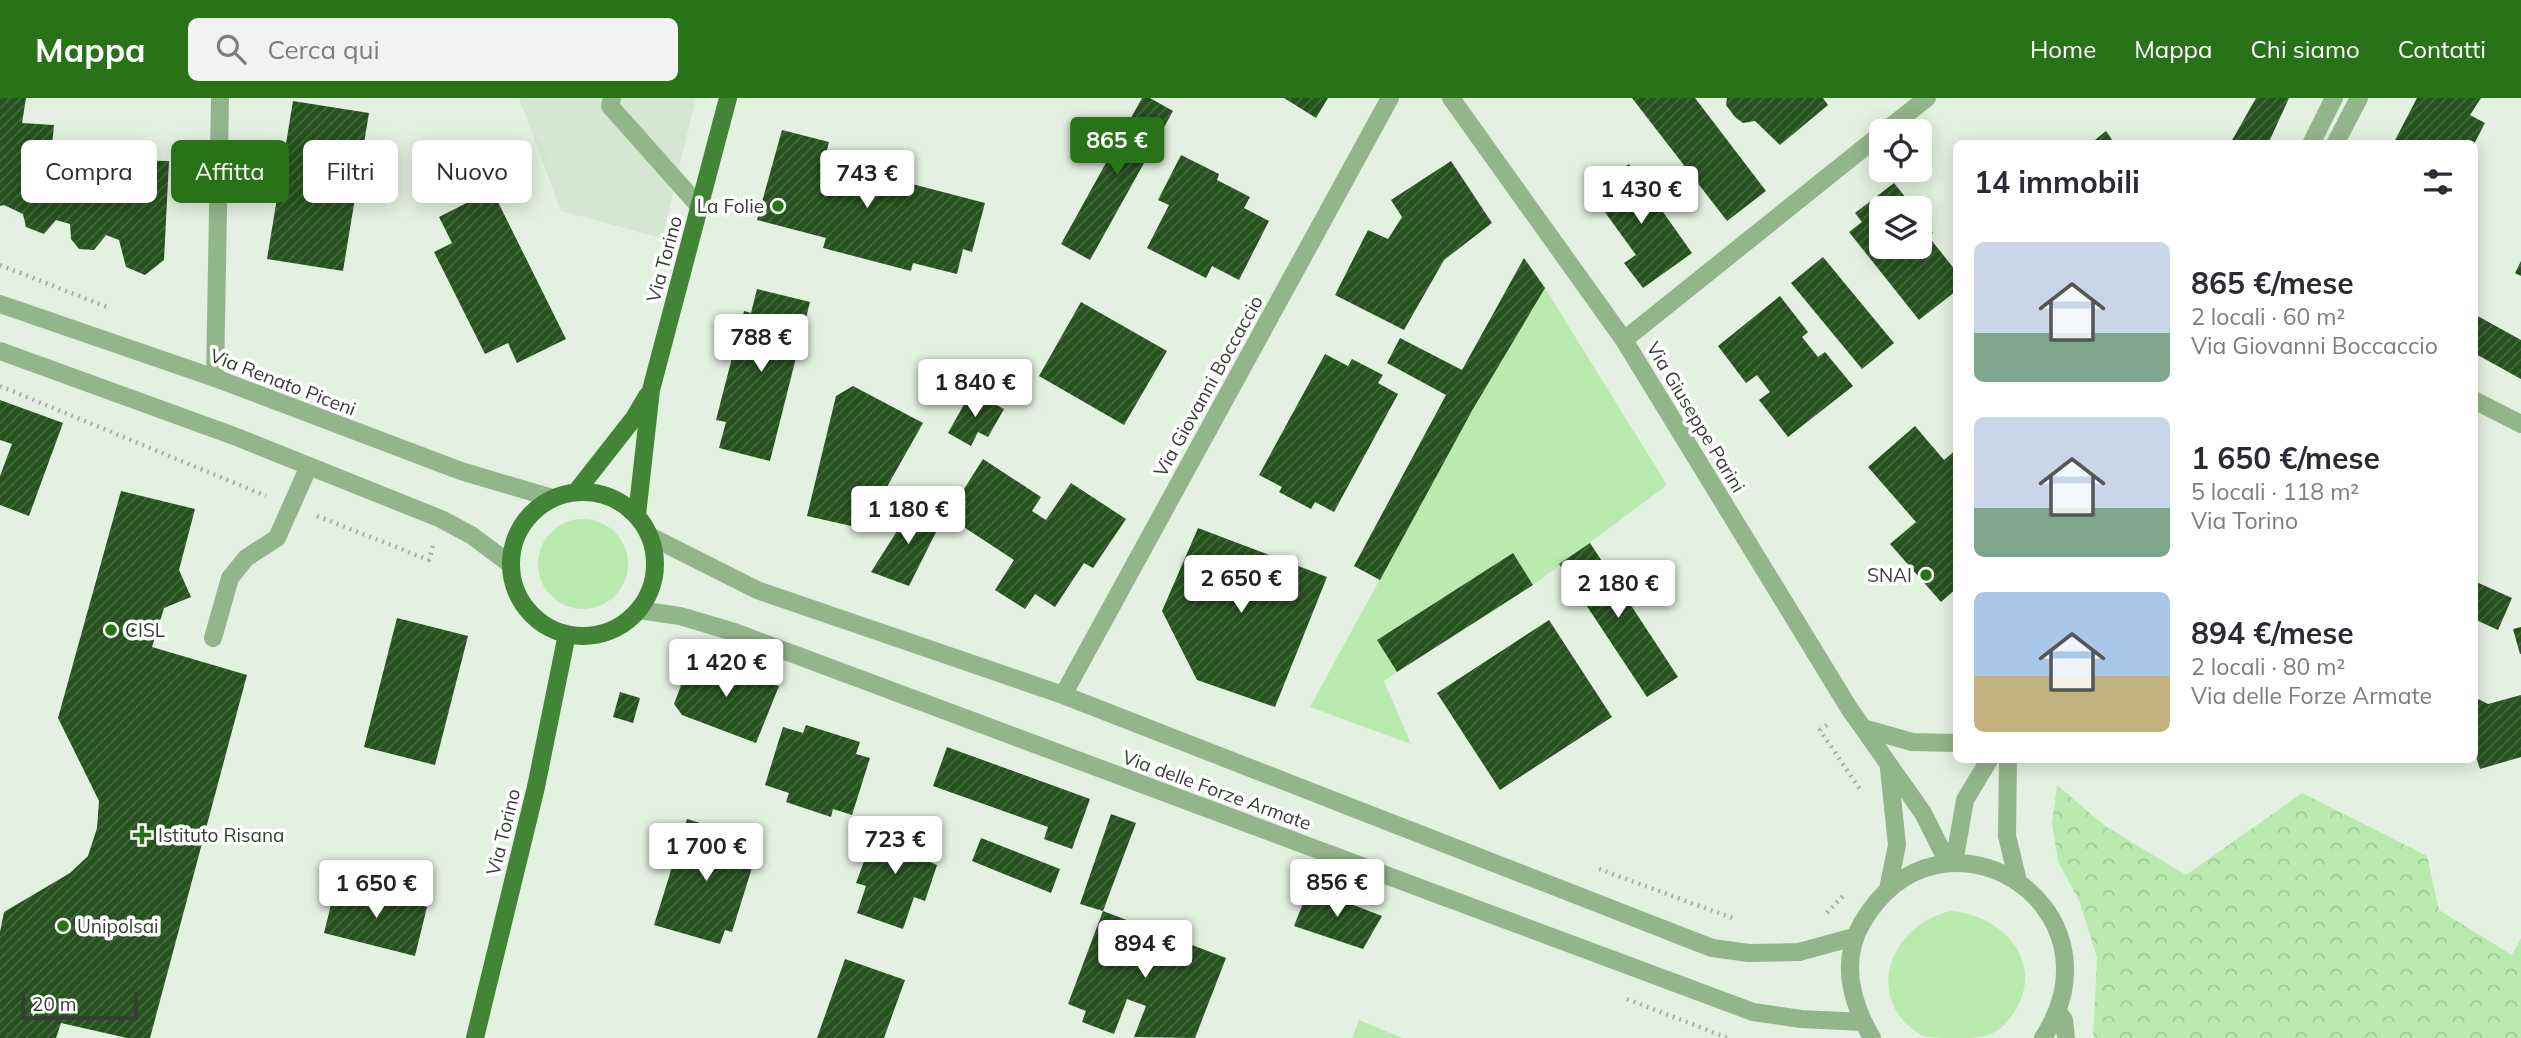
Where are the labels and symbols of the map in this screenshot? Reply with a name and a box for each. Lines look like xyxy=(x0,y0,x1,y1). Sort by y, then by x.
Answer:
pin: 865 € xyxy=(1068,118,1166,177)
pin: 743 € xyxy=(818,150,916,210)
pin: 1 430 € xyxy=(1576,166,1706,226)
place label: La Folie xyxy=(697,194,764,218)
marker: La Folie xyxy=(770,198,786,214)
street label: Via Torino xyxy=(641,213,687,305)
street label: Via Giovanni Boccaccio xyxy=(1148,291,1268,481)
pin: 788 € xyxy=(712,314,810,374)
street label: Via Giuseppe Parini xyxy=(1641,337,1751,497)
street label: Via Renato Piceni xyxy=(207,343,359,421)
pin: 1 840 € xyxy=(910,360,1040,419)
pin: 1 180 € xyxy=(843,486,973,546)
pin: 2 650 € xyxy=(1176,556,1306,615)
pin: 2 180 € xyxy=(1553,560,1683,620)
place label: SNAI xyxy=(1867,563,1912,587)
marker: SNAI xyxy=(1918,567,1934,583)
place label: CISL xyxy=(125,618,166,642)
marker: CISL xyxy=(103,622,119,638)
pin: 1 420 € xyxy=(661,640,791,699)
street label: Via delle Forze Armate xyxy=(1119,745,1315,835)
street label: Via Torino xyxy=(481,786,525,878)
pin: 723 € xyxy=(846,816,944,876)
place label: Istituto Risana xyxy=(158,823,284,847)
pin: 1 700 € xyxy=(641,824,771,883)
marker: Istituto Risana xyxy=(132,825,152,845)
pin: 1 650 € xyxy=(311,860,441,920)
pin: 856 € xyxy=(1288,860,1386,919)
place label: Unipolsai xyxy=(77,914,159,938)
marker: Unipolsai xyxy=(55,918,71,934)
pin: 894 € xyxy=(1096,920,1194,980)
scale bar xyxy=(21,989,138,1021)

